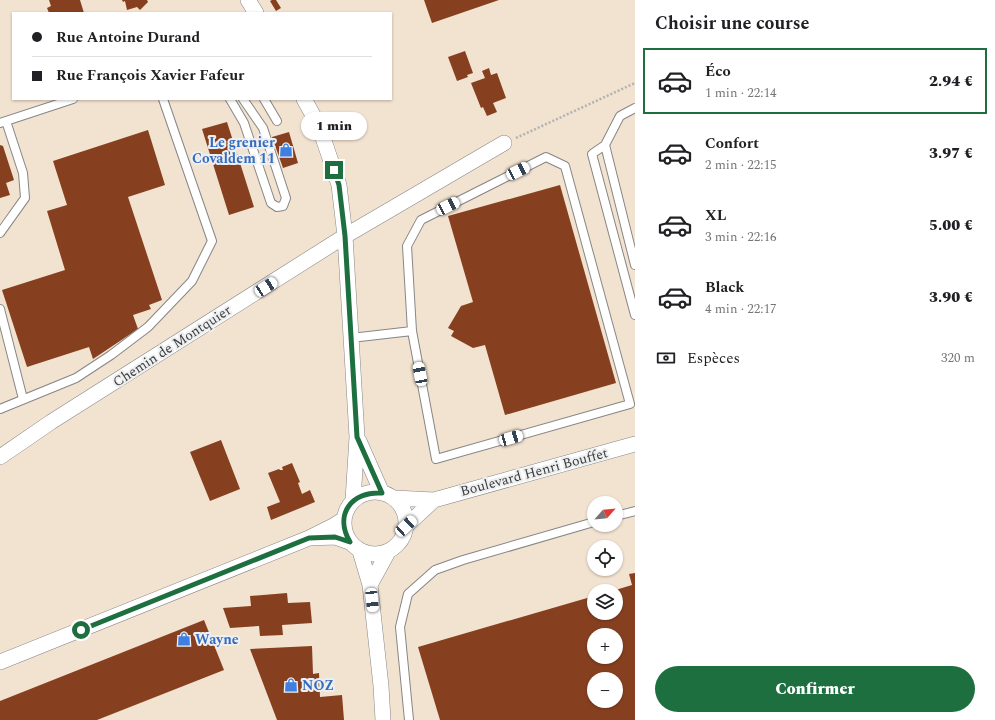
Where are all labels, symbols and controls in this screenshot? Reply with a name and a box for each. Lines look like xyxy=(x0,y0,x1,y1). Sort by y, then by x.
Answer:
text: Choisir une course xyxy=(655,10,809,37)
text: Rue Antoine Durand xyxy=(56,26,200,49)
text: Éco xyxy=(705,60,731,83)
icon: car xyxy=(657,63,693,99)
text: Rue François Xavier Fafeur xyxy=(56,64,244,87)
text: 2.94 € xyxy=(929,70,973,93)
text: 1 min · 22:14 xyxy=(705,83,777,103)
callout: 1 min xyxy=(301,112,367,140)
text: 1 min xyxy=(316,116,352,136)
place label: Le grenier Covaldem 11 xyxy=(192,132,275,169)
text: Confort xyxy=(705,132,759,155)
icon: car xyxy=(657,135,693,171)
shop icon: Le grenier Covaldem 11 xyxy=(278,142,294,158)
text: 3.97 € xyxy=(929,142,973,165)
text: 2 min · 22:15 xyxy=(705,155,777,175)
car xyxy=(505,160,531,182)
route end xyxy=(325,161,343,179)
car xyxy=(435,195,461,217)
text: XL xyxy=(705,204,726,227)
icon: car xyxy=(657,207,693,243)
text: 5.00 € xyxy=(929,214,973,237)
text: 3 min · 22:16 xyxy=(705,227,777,247)
car xyxy=(253,275,279,299)
text: Black xyxy=(705,276,744,299)
icon: car xyxy=(657,279,693,315)
text: 3.90 € xyxy=(929,286,973,309)
street label: Chemin de Montquier xyxy=(109,299,236,392)
text: 4 min · 22:17 xyxy=(705,299,777,319)
icon: cash xyxy=(655,347,677,369)
text: Espèces xyxy=(687,347,740,370)
text: 320 m xyxy=(941,348,975,368)
car xyxy=(412,361,428,387)
car xyxy=(498,429,524,447)
street label: Boulevard Henri Bouffet xyxy=(458,442,610,502)
north arrow xyxy=(587,496,623,532)
map controls xyxy=(587,496,623,708)
car xyxy=(393,513,419,539)
button: locate xyxy=(587,540,623,576)
button: layers xyxy=(587,584,623,620)
car xyxy=(365,587,379,613)
route start xyxy=(72,621,90,639)
button: + xyxy=(587,628,623,664)
place label: Wayne xyxy=(195,629,239,650)
shop icon: Wayne xyxy=(176,631,192,647)
button: Confirmer xyxy=(655,666,975,712)
button: − xyxy=(587,672,623,708)
place label: NOZ xyxy=(302,675,334,696)
shop icon: NOZ xyxy=(283,677,299,693)

